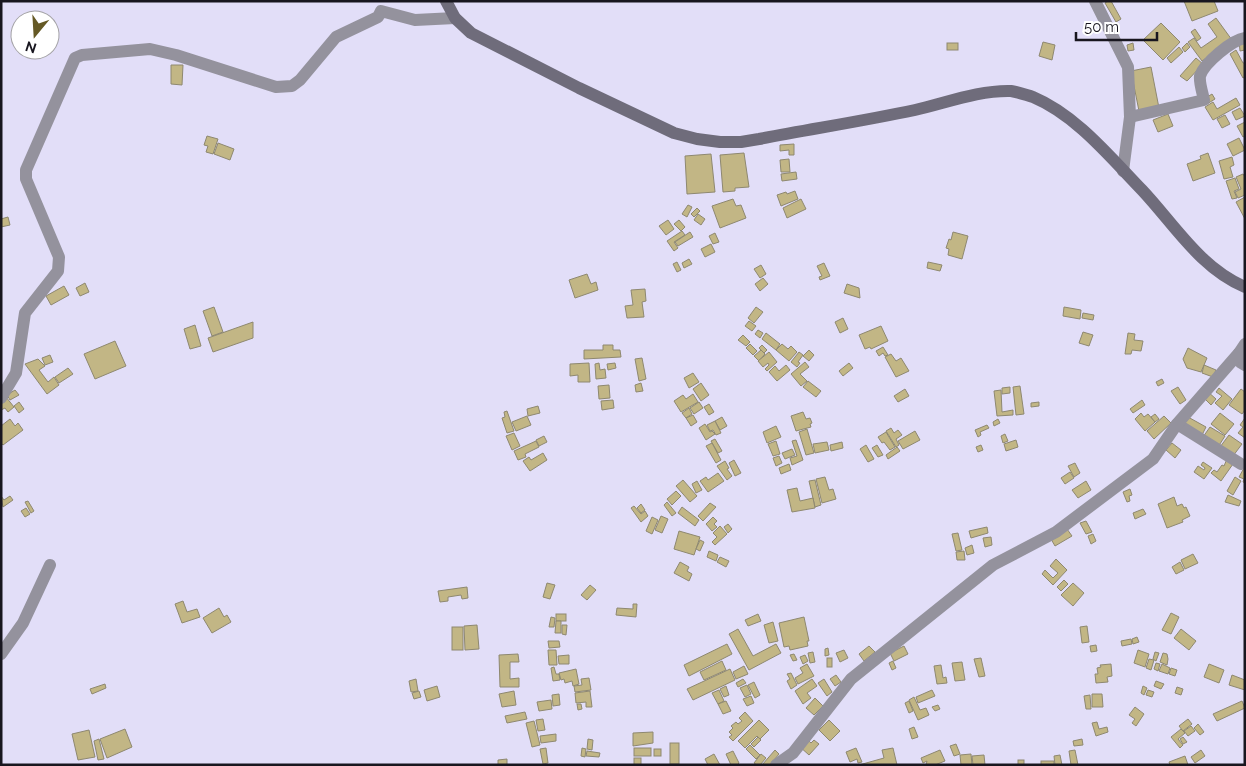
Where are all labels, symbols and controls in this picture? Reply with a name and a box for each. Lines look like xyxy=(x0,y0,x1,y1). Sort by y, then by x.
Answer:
north arrow xyxy=(10,10,60,60)
scale bar xyxy=(1076,10,1157,42)
text: 50 m xyxy=(1084,18,1119,36)
text: N xyxy=(23,38,39,57)

